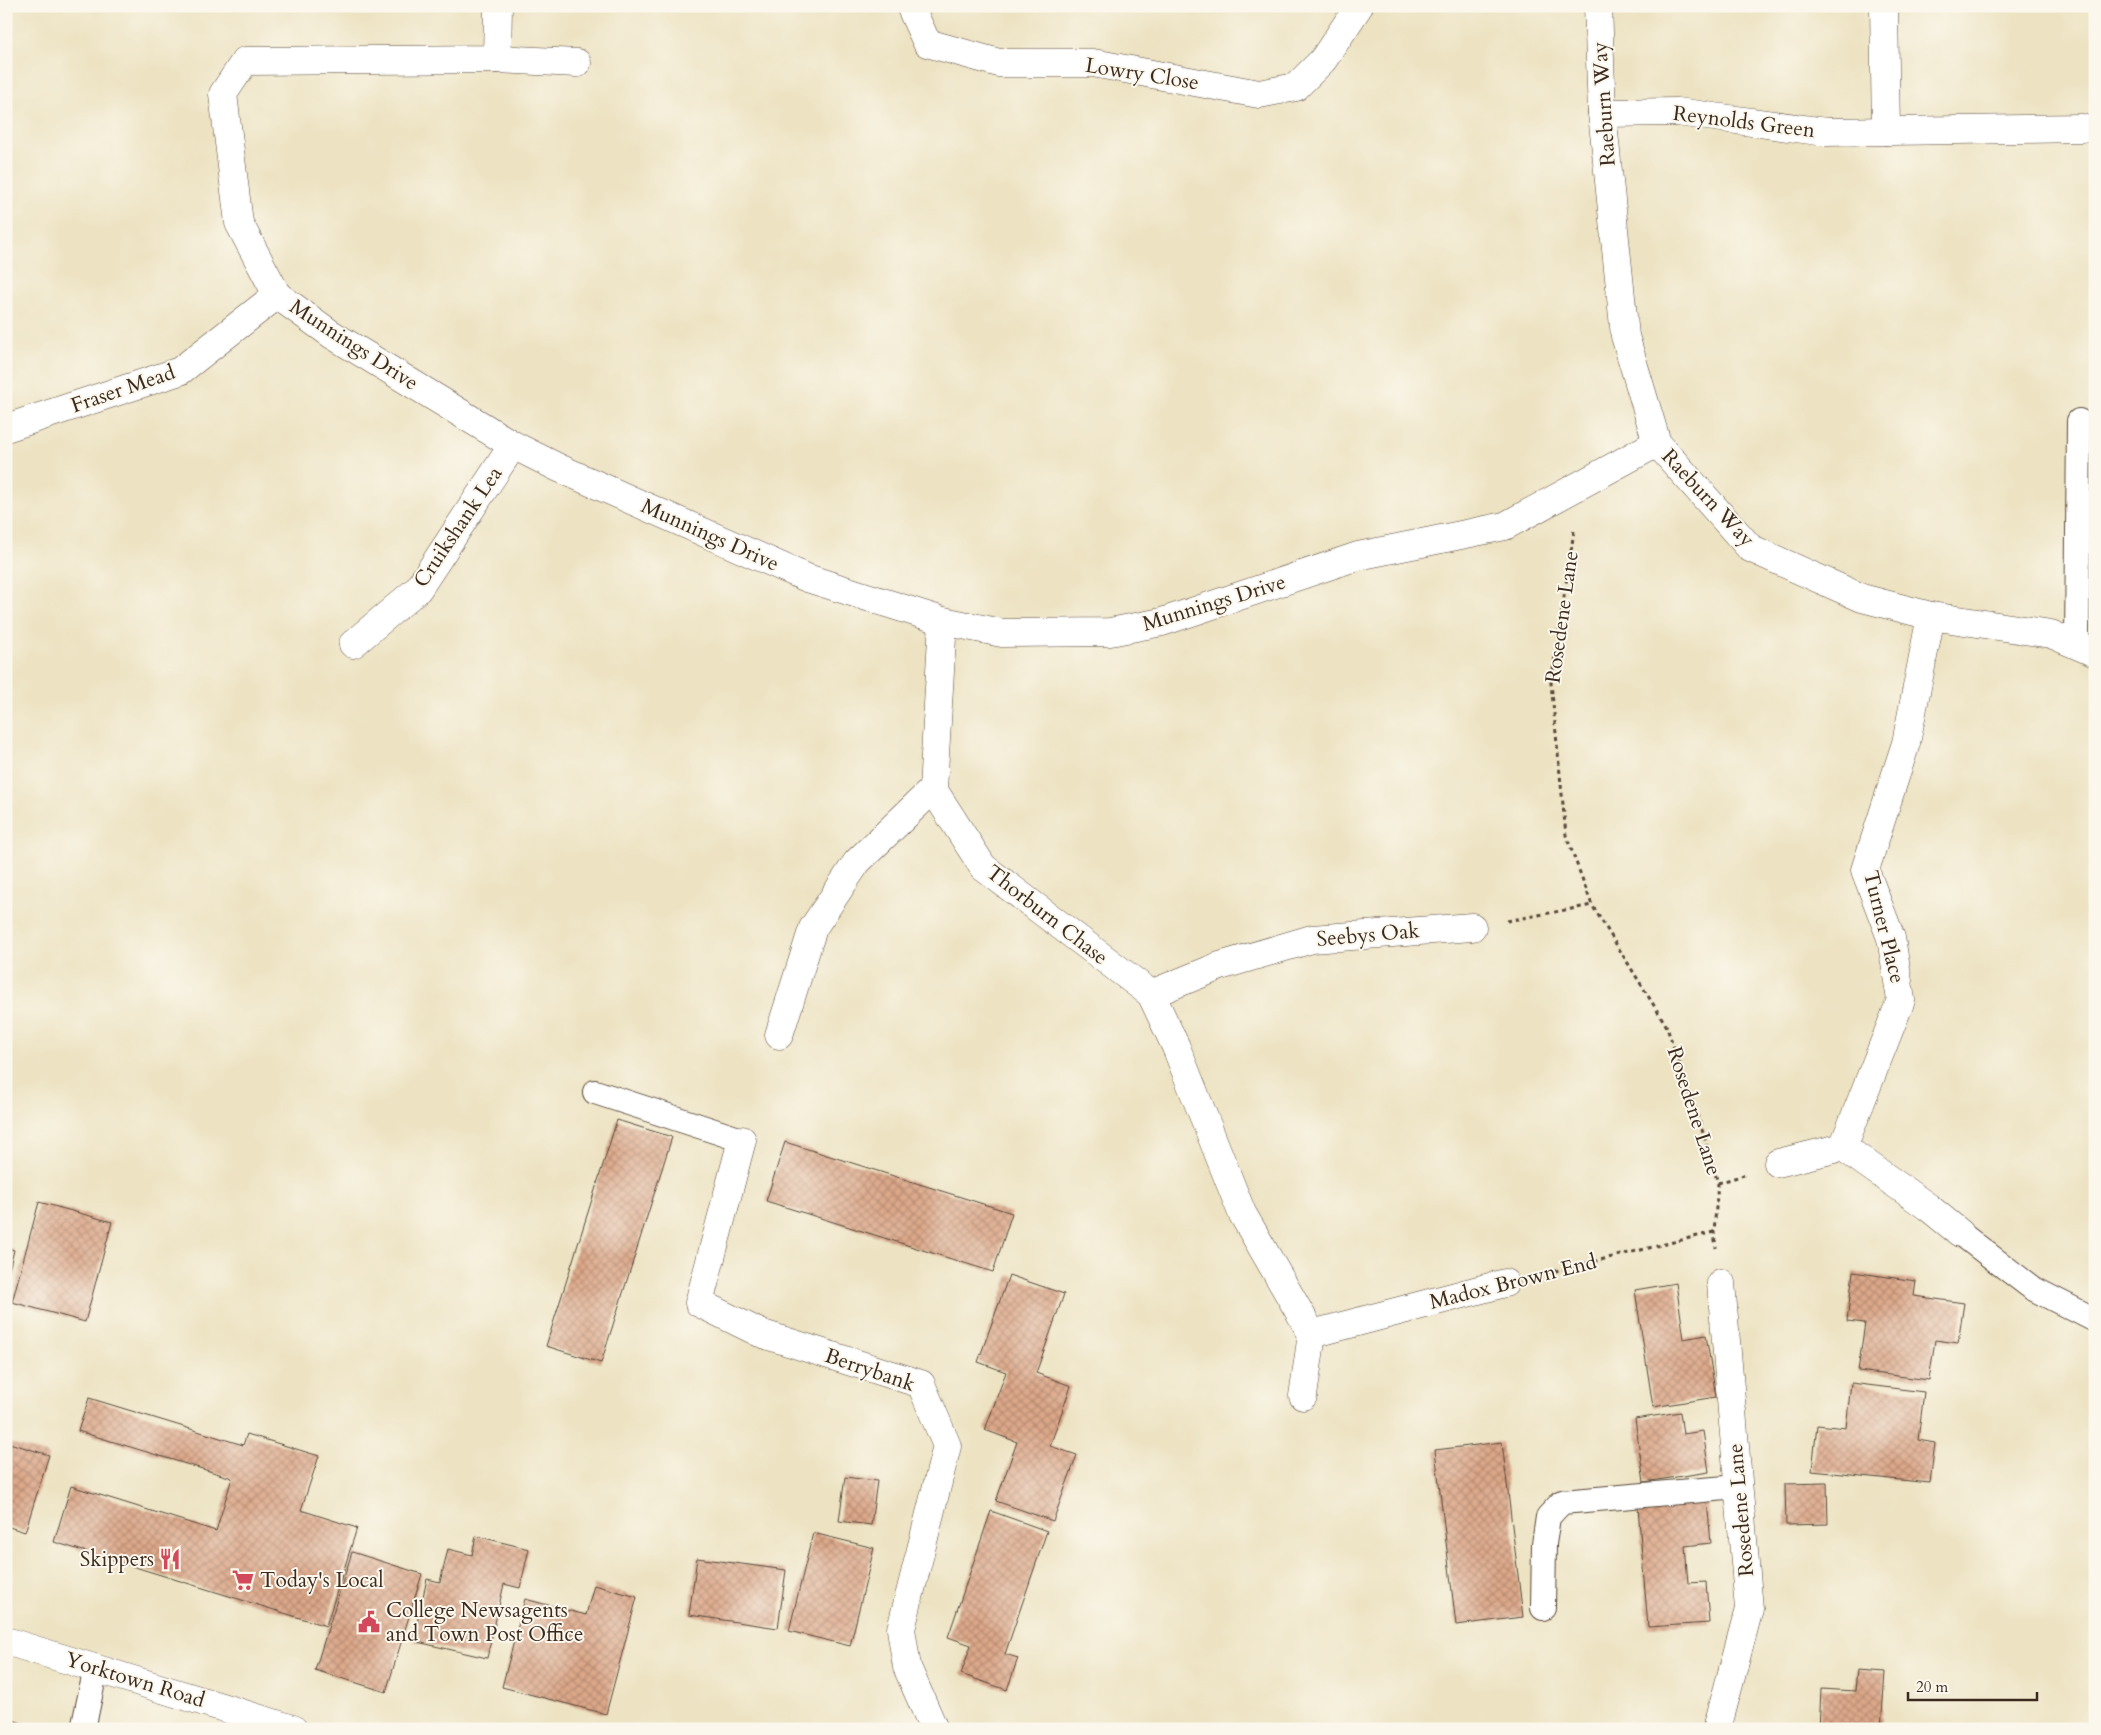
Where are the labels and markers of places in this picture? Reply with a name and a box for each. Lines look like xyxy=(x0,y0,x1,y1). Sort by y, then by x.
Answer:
place label: Skippers xyxy=(80,1545,154,1574)
restaurant icon: Skippers xyxy=(157,1546,183,1572)
place label: Today's Local xyxy=(260,1566,384,1595)
supermarket icon: Today's Local xyxy=(230,1567,256,1593)
place label: College Newsagents and Town Post Office xyxy=(386,1596,583,1649)
public building icon: College Newsagents and Town Post Office xyxy=(356,1609,382,1635)

